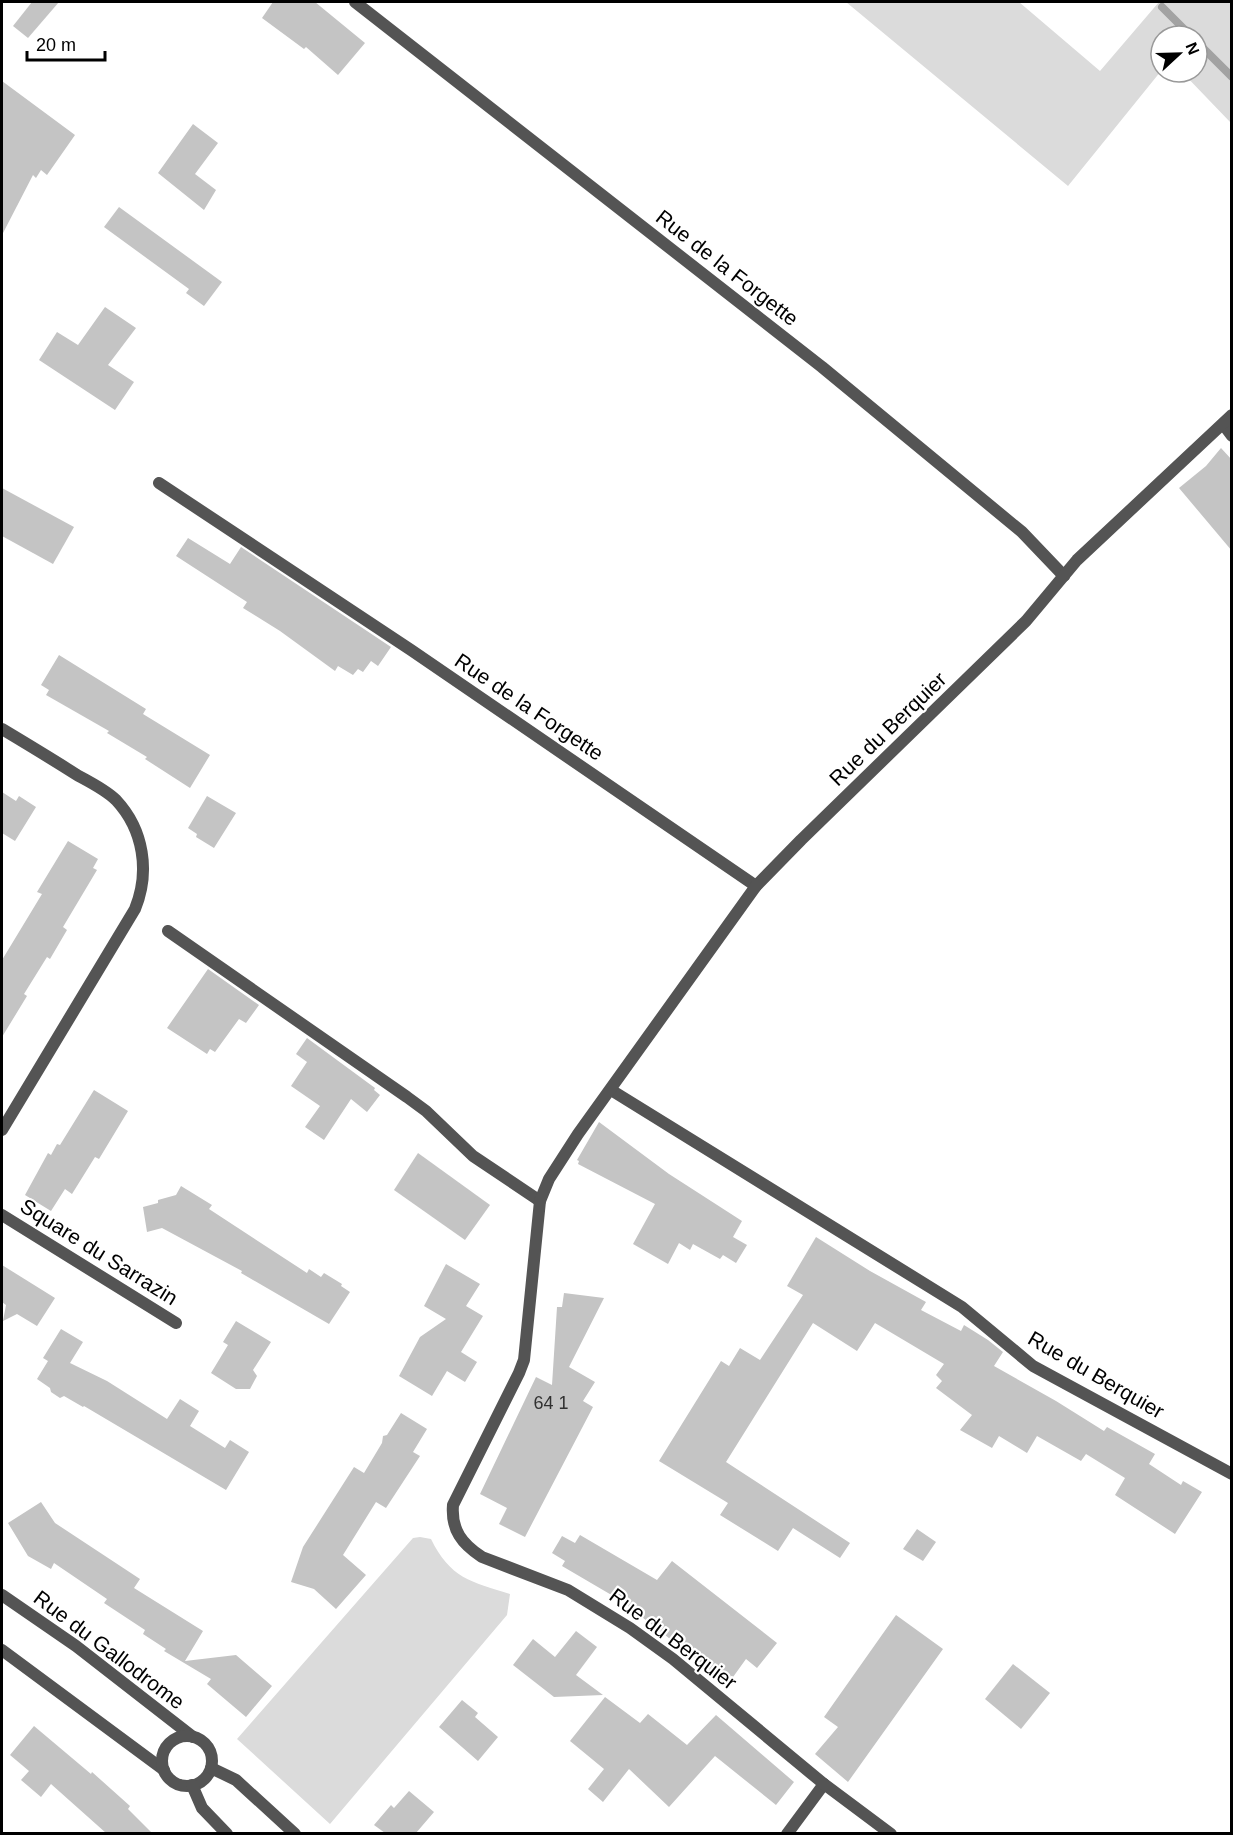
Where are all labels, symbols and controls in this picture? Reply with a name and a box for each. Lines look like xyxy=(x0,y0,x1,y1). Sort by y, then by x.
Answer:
scale bar xyxy=(27,24,105,62)
north arrow xyxy=(1149,24,1209,84)
text: 20 m xyxy=(36,35,76,55)
text: N xyxy=(1182,40,1202,57)
street label: Rue de la Forgette xyxy=(652,205,803,330)
street label: Rue de la Forgette xyxy=(451,648,608,765)
street label: Rue du Berquier xyxy=(825,667,951,790)
street label: Square du Sarrazin xyxy=(16,1194,182,1309)
street label: Rue du Berquier xyxy=(1024,1326,1168,1423)
house number: 64 1 xyxy=(533,1393,569,1413)
street label: Rue du Berquier xyxy=(605,1583,741,1694)
street label: Rue du Gallodrome xyxy=(30,1586,189,1714)

